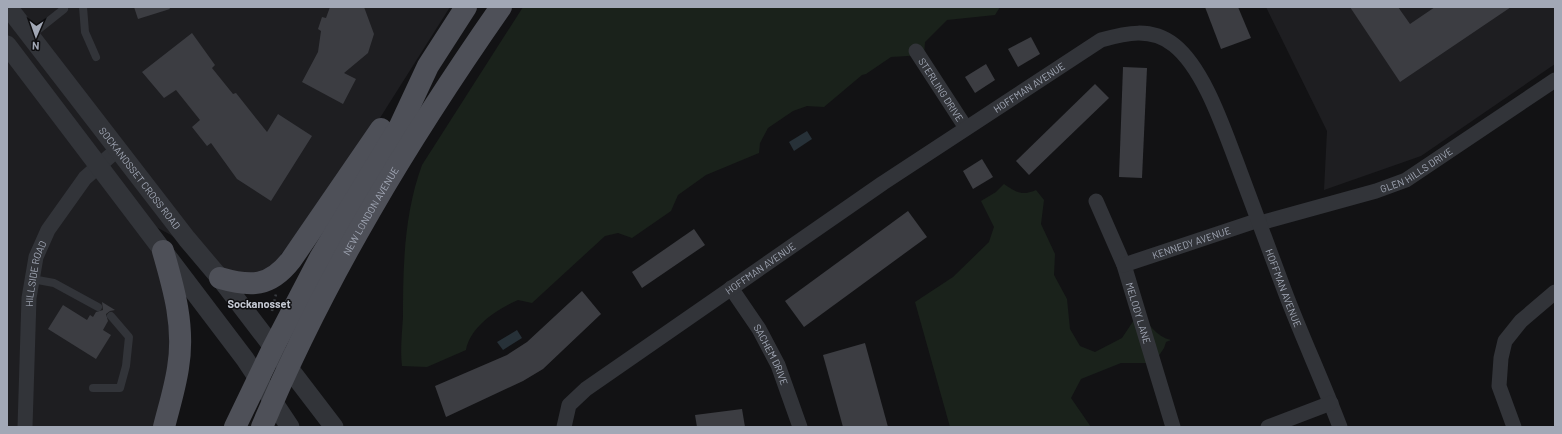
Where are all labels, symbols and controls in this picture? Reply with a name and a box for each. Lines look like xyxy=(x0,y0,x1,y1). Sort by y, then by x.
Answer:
north arrow xyxy=(16,16,56,56)
text: N xyxy=(32,40,40,53)
street label: STERLING DRIVE xyxy=(916,56,966,124)
street label: HOFFMAN AVENUE xyxy=(991,59,1067,115)
street label: SOCKANOSSET CROSS ROAD xyxy=(97,125,183,231)
street label: GLEN HILLS DRIVE xyxy=(1378,145,1455,195)
street label: NEW LONDON AVENUE xyxy=(340,165,401,257)
street label: KENNEDY AVENUE xyxy=(1151,224,1232,261)
street label: HILLSIDE ROAD xyxy=(23,239,48,307)
street label: HOFFMAN AVENUE xyxy=(723,240,798,297)
street label: HOFFMAN AVENUE xyxy=(1263,247,1304,329)
street label: MELODY LANE xyxy=(1124,281,1153,345)
district label: Sockanosset xyxy=(227,297,291,310)
street label: SACHEM DRIVE xyxy=(751,322,791,387)

